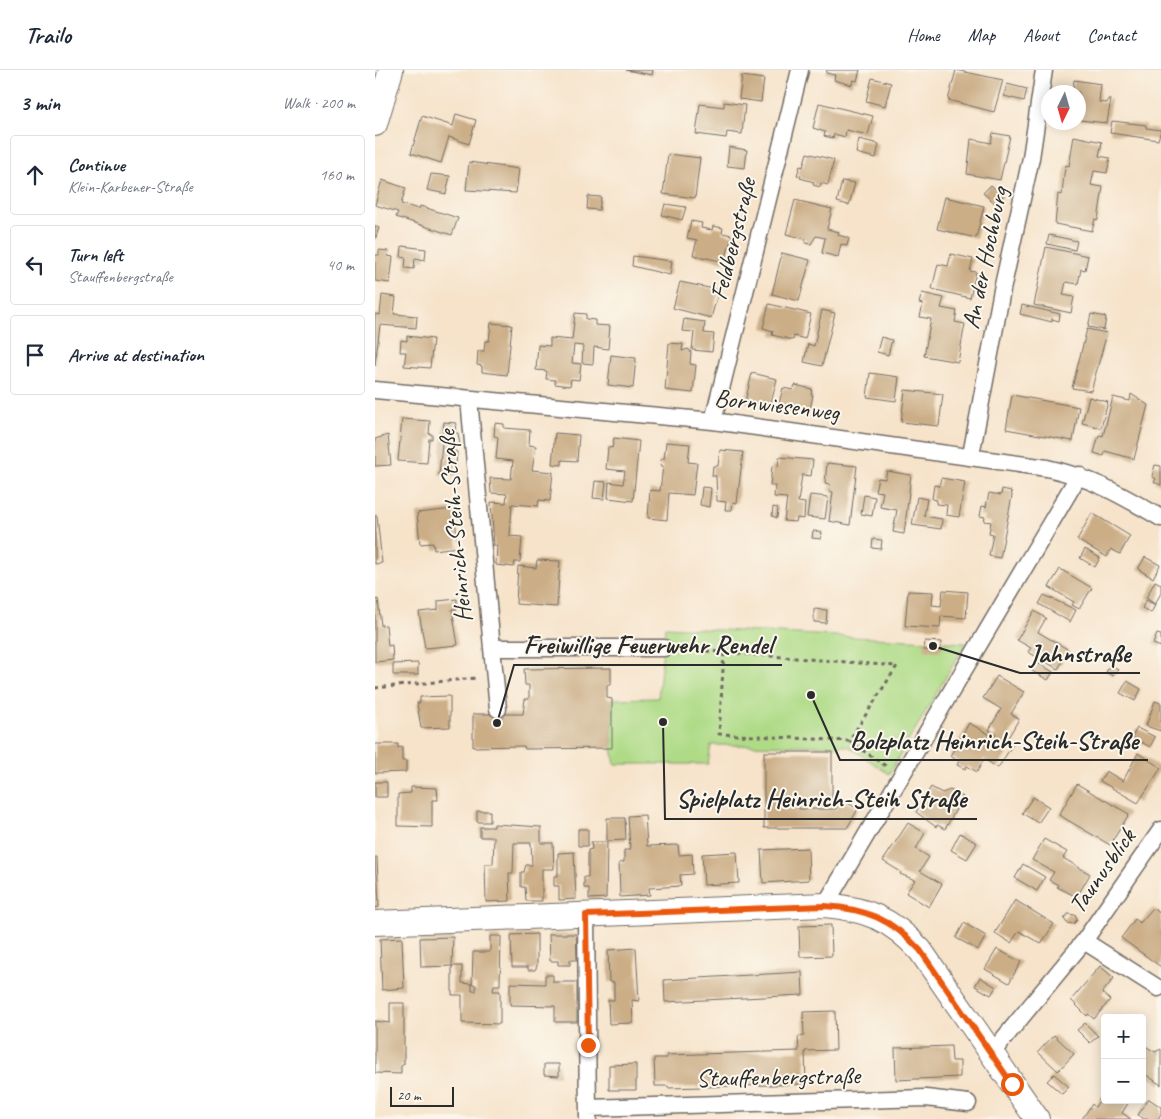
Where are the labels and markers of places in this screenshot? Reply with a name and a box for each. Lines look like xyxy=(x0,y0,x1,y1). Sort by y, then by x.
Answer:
callout: Freiwillige Feuerwehr Rendel xyxy=(514,624,782,665)
callout: Jahnstraße xyxy=(1020,632,1140,673)
callout: Bolzplatz Heinrich-Steih-Straße xyxy=(840,719,1148,760)
callout: Spielplatz Heinrich-Steih Straße xyxy=(665,778,977,819)

